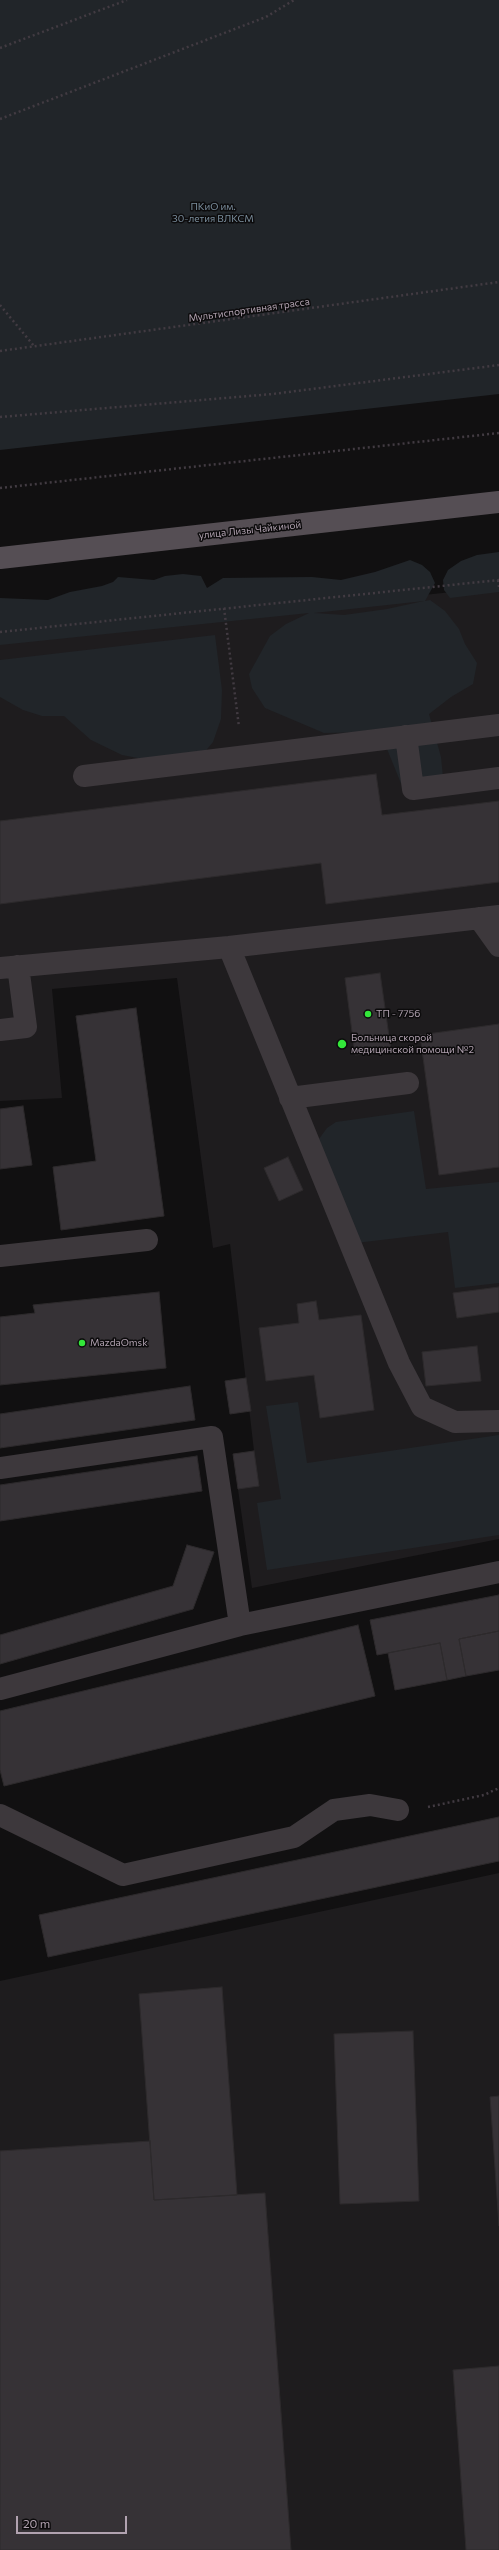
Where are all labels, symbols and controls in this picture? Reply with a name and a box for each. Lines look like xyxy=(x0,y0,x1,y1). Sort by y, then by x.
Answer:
park label: ПКиО им. 30-летия ВЛКСМ xyxy=(172,201,254,224)
street label: Мультиспортивная трасса xyxy=(188,296,310,324)
street label: улица Лизы Чайкиной xyxy=(198,519,302,541)
place label: ТП - 7756 xyxy=(376,1008,420,1020)
marker: ТП - 7756 xyxy=(363,1009,373,1019)
place label: Больница скорой медицинской помощи №2 xyxy=(351,1032,474,1056)
marker: Больница скорой медицинской помощи №2 xyxy=(336,1038,348,1050)
place label: MazdaOmsk xyxy=(90,1337,148,1349)
marker: MazdaOmsk xyxy=(77,1338,87,1348)
scale bar xyxy=(18,2508,129,2534)
text: 20 m xyxy=(23,2516,50,2530)

